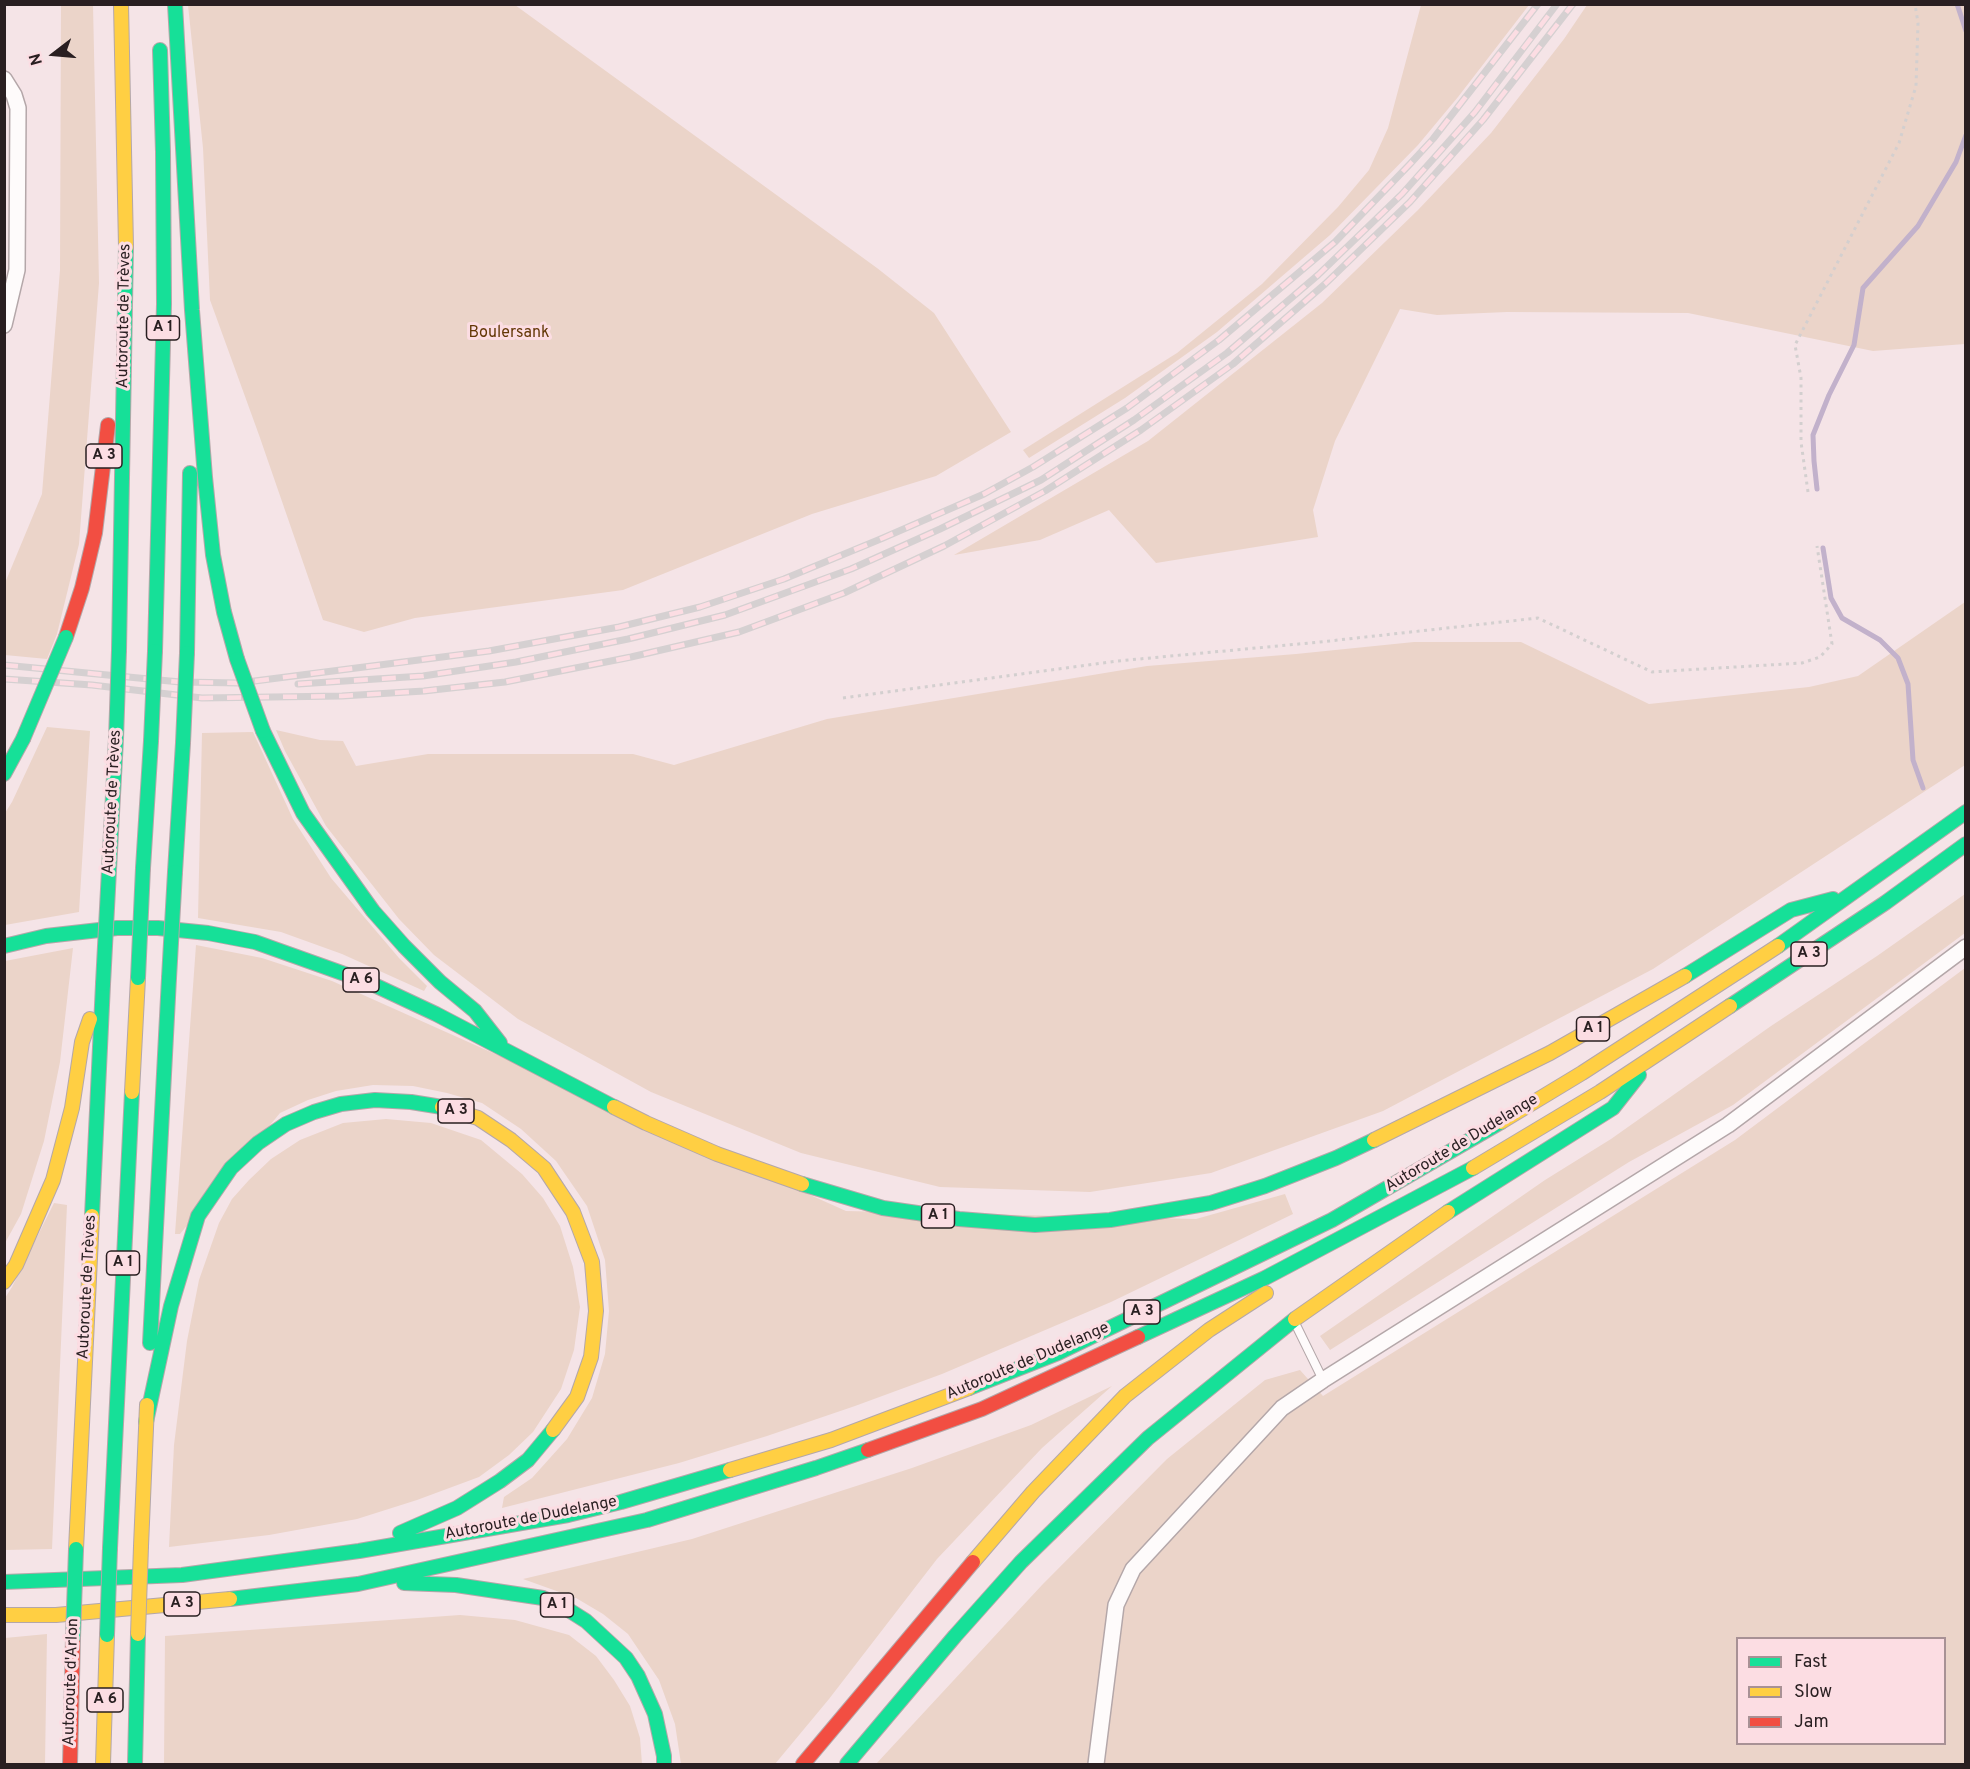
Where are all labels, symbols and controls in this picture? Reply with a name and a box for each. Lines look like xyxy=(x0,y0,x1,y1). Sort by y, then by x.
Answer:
north arrow xyxy=(24,24,84,84)
text: N xyxy=(25,51,48,67)
street label: Autoroute de Trèves xyxy=(114,243,136,389)
road number: A 1 xyxy=(146,316,180,340)
park label: Boulersank xyxy=(468,324,550,344)
road number: A 3 xyxy=(86,444,122,468)
street label: Autoroute de Trèves xyxy=(100,729,126,875)
road number: A 3 xyxy=(1791,942,1827,966)
road number: A 6 xyxy=(343,968,379,992)
road number: A 1 xyxy=(1576,1017,1610,1041)
street label: Autoroute de Dudelange xyxy=(1382,1091,1542,1197)
road number: A 3 xyxy=(438,1099,474,1123)
road number: A 1 xyxy=(922,1204,954,1228)
street label: Autoroute de Trèves xyxy=(75,1214,101,1360)
road number: A 1 xyxy=(106,1251,140,1275)
road number: A 3 xyxy=(1124,1300,1160,1324)
street label: Autoroute de Dudelange xyxy=(944,1319,1112,1405)
street label: Autoroute de Dudelange xyxy=(443,1493,619,1545)
road number: A 3 xyxy=(164,1592,200,1616)
road number: A 1 xyxy=(540,1593,574,1617)
street label: Autoroute d'Arlon xyxy=(60,1618,84,1746)
legend xyxy=(1736,1637,1946,1745)
text: Fast xyxy=(1794,1651,1827,1674)
text: Slow xyxy=(1794,1681,1832,1704)
road number: A 6 xyxy=(87,1688,123,1712)
text: Jam xyxy=(1794,1711,1829,1734)

